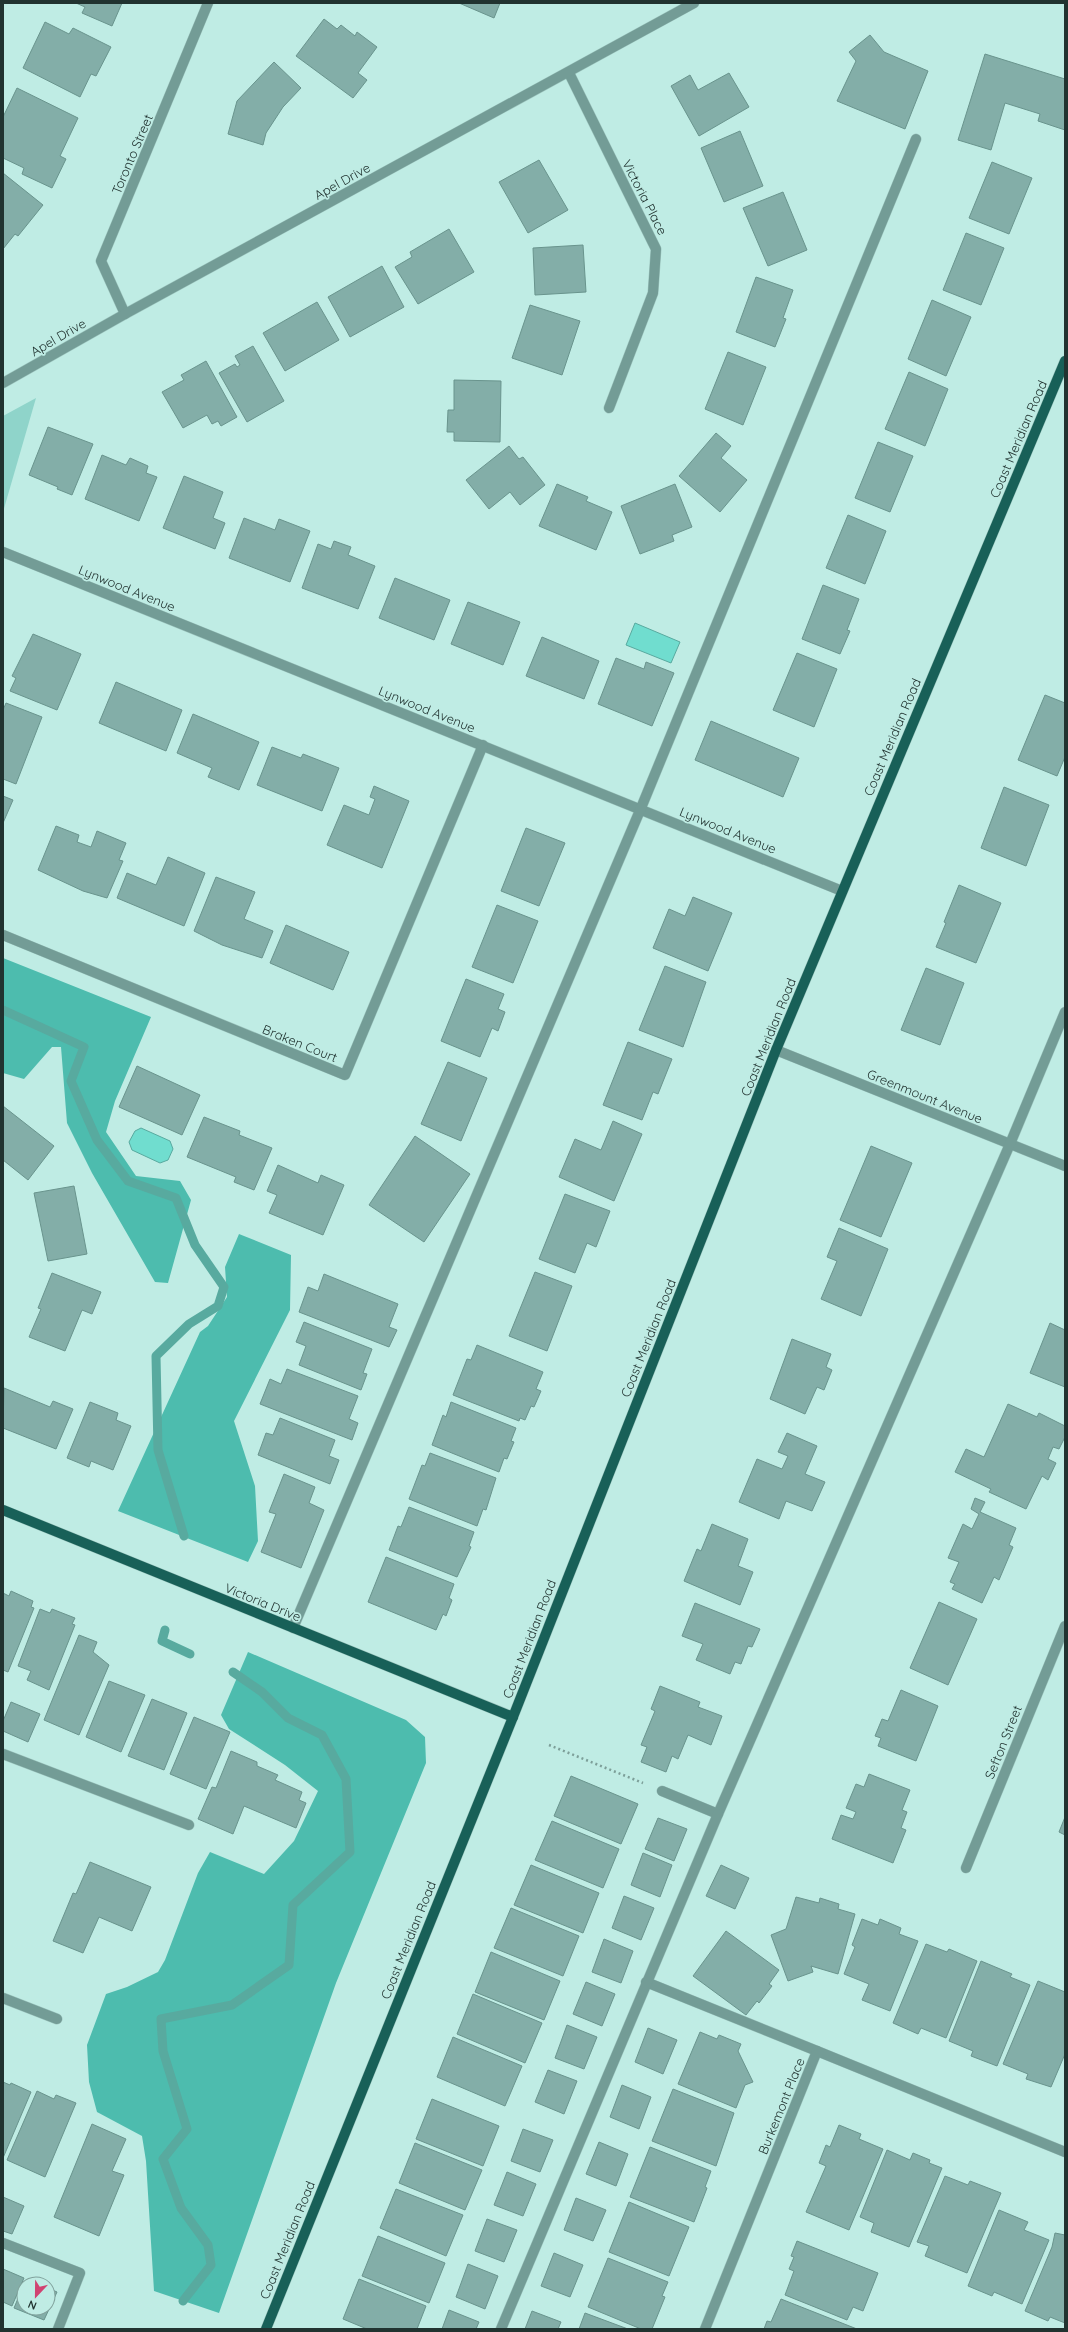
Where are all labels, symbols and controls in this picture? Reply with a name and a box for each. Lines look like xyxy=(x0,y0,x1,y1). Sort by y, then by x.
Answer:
street label: Toronto Street xyxy=(108,112,156,196)
street label: Victoria Place xyxy=(619,157,671,237)
street label: Apel Drive xyxy=(311,159,373,203)
street label: Apel Drive xyxy=(27,315,89,359)
street label: Coast Meridian Road xyxy=(986,378,1050,500)
street label: Lynwood Avenue xyxy=(76,561,178,615)
street label: Coast Meridian Road xyxy=(860,676,924,798)
street label: Lynwood Avenue xyxy=(376,682,478,736)
street label: Lynwood Avenue xyxy=(677,803,779,857)
street label: Coast Meridian Road xyxy=(737,976,799,1098)
street label: Braken Court xyxy=(260,1021,340,1065)
street label: Greenmount Avenue xyxy=(865,1066,985,1126)
street label: Coast Meridian Road xyxy=(617,1277,679,1399)
street label: Coast Meridian Road xyxy=(499,1577,559,1701)
street label: Victoria Drive xyxy=(223,1579,303,1625)
street label: Sefton Street xyxy=(981,1703,1025,1781)
street label: Coast Meridian Road xyxy=(377,1879,439,2001)
street label: Burkemont Place xyxy=(754,2055,808,2157)
street label: Coast Meridian Road xyxy=(256,2179,318,2301)
north arrow xyxy=(16,2276,56,2316)
text: N xyxy=(26,2297,39,2313)

